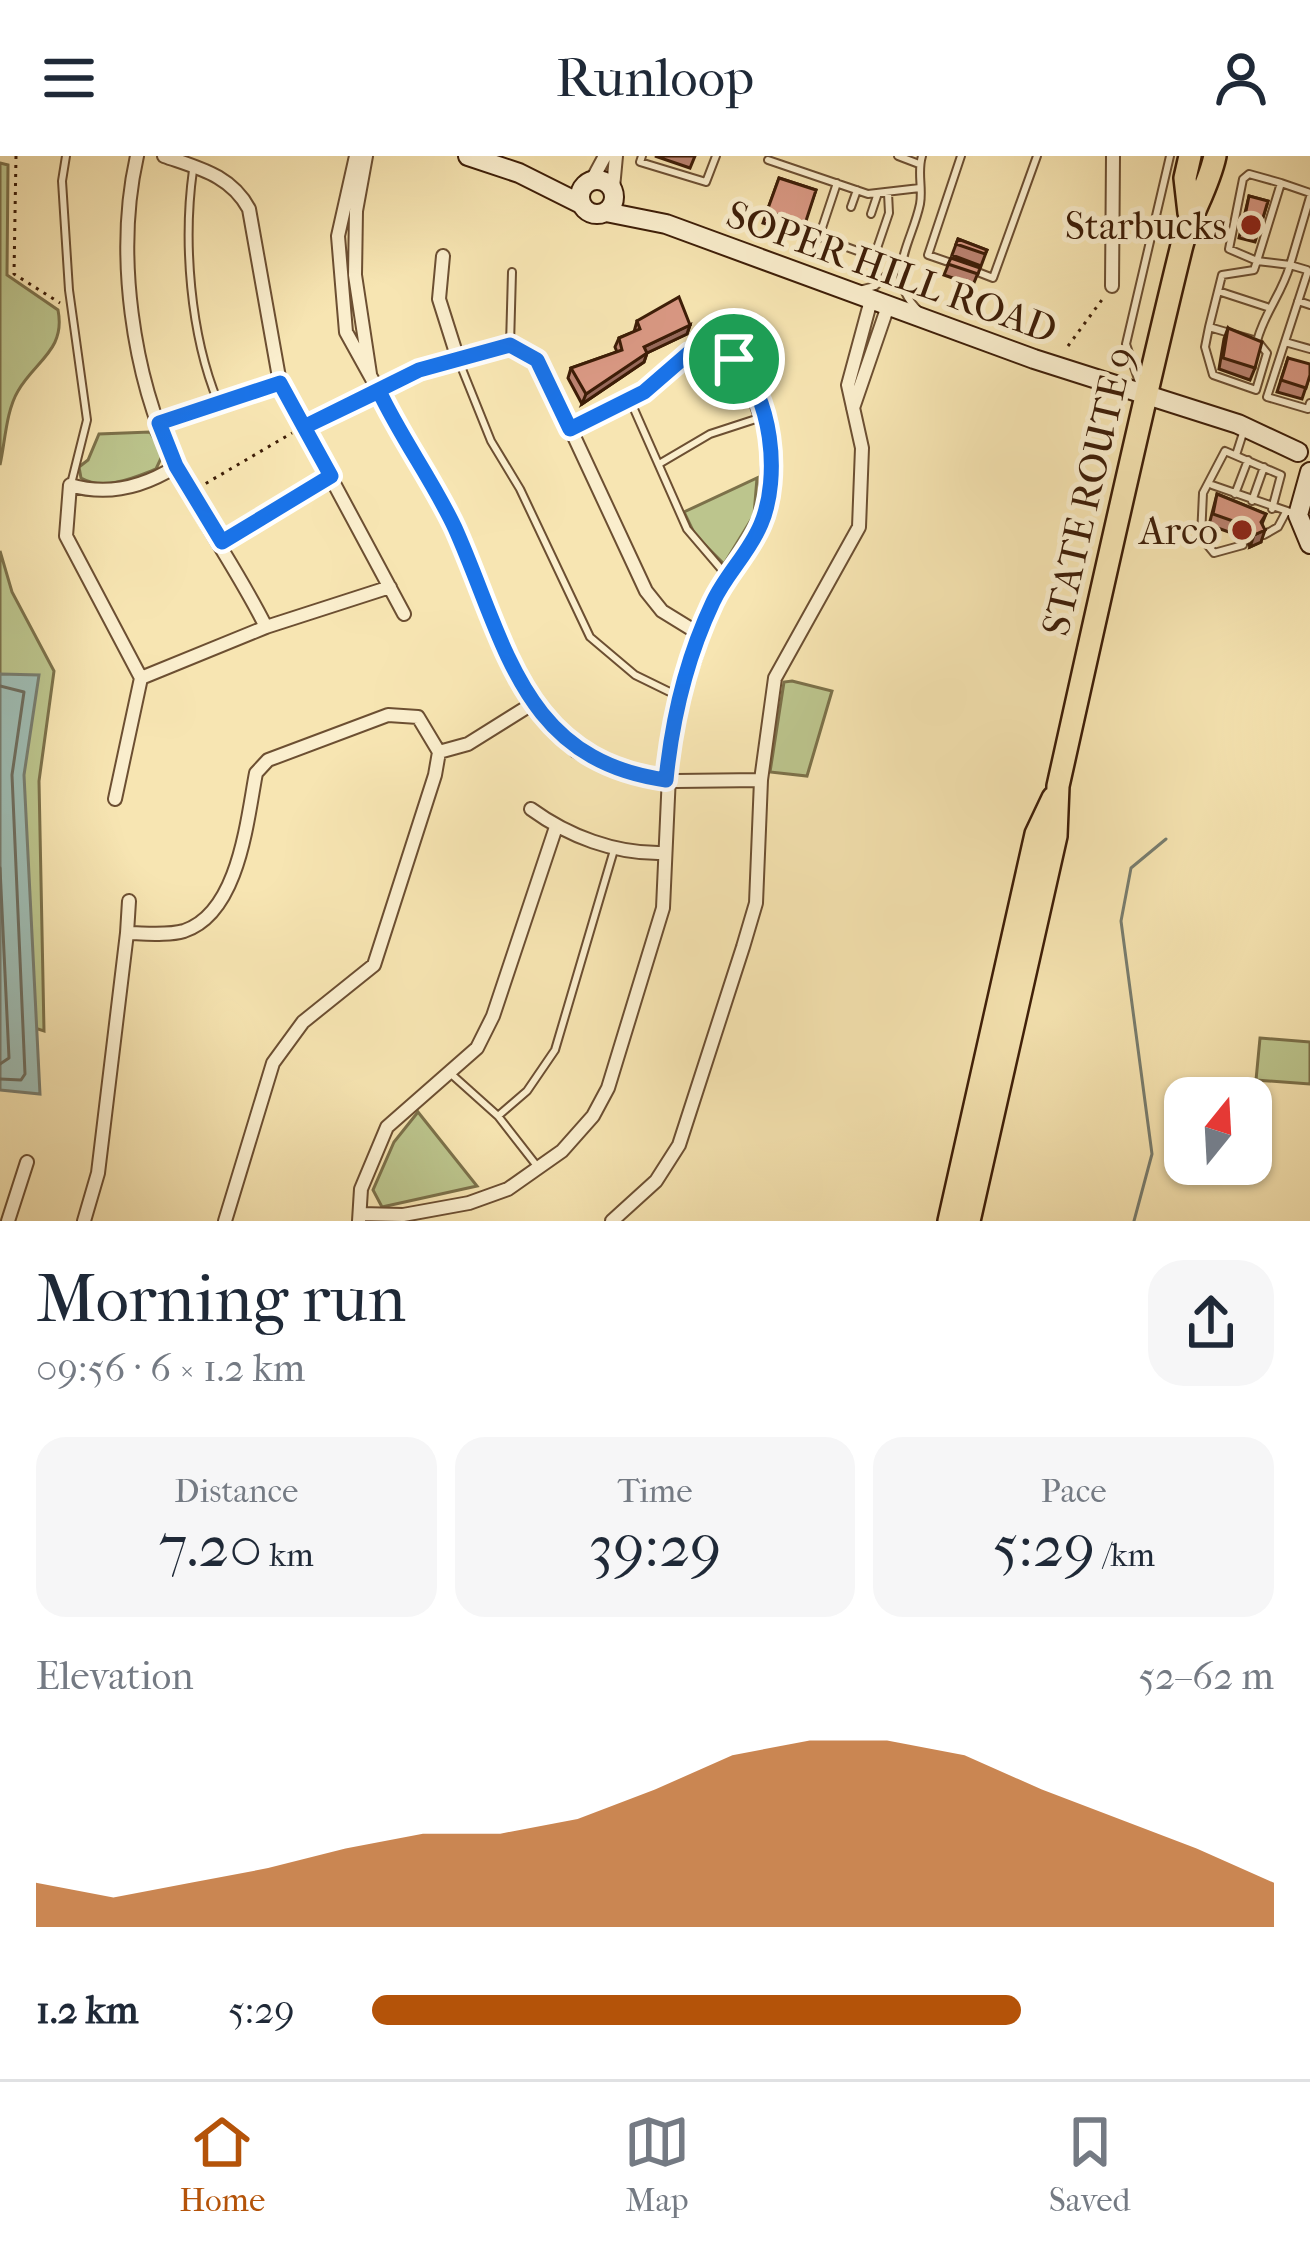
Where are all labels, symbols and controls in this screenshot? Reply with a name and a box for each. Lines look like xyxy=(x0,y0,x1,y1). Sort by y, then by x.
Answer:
icon: menu xyxy=(36,45,102,111)
icon: person xyxy=(1208,45,1274,111)
text: Runloop xyxy=(556,47,754,110)
street label: SOPER HILL ROAD xyxy=(720,191,1063,353)
place label: Starbucks xyxy=(1065,203,1227,249)
marker: Starbucks xyxy=(1238,212,1264,238)
pin xyxy=(683,308,785,410)
icon: arrive xyxy=(701,326,767,392)
street label: STATE ROUTE 9 xyxy=(1032,343,1144,640)
place label: Arco xyxy=(1137,508,1218,554)
marker: Arco xyxy=(1229,517,1255,543)
north arrow xyxy=(1164,1077,1272,1185)
map controls xyxy=(1164,1077,1272,1185)
button: share xyxy=(1148,1260,1274,1386)
text: Morning run xyxy=(36,1261,406,1338)
text: 09:56 · 6 × 1.2 km xyxy=(36,1345,305,1391)
text: Distance xyxy=(174,1472,298,1511)
text: Time xyxy=(617,1472,692,1511)
text: Pace xyxy=(1041,1472,1107,1511)
text: 7.20 xyxy=(159,1511,262,1582)
text: 39:29 xyxy=(589,1511,721,1582)
text: 5:29 xyxy=(992,1511,1095,1582)
text: km xyxy=(262,1536,314,1575)
text: /km xyxy=(1095,1536,1155,1575)
text: Elevation xyxy=(36,1653,194,1699)
text: 52–62 m xyxy=(1138,1653,1274,1699)
text: 1.2 km xyxy=(36,1987,138,2033)
text: 5:29 xyxy=(228,1987,295,2033)
tab: Home xyxy=(179,2109,265,2220)
tab: Map xyxy=(624,2109,690,2220)
tab: Saved xyxy=(1049,2109,1131,2220)

